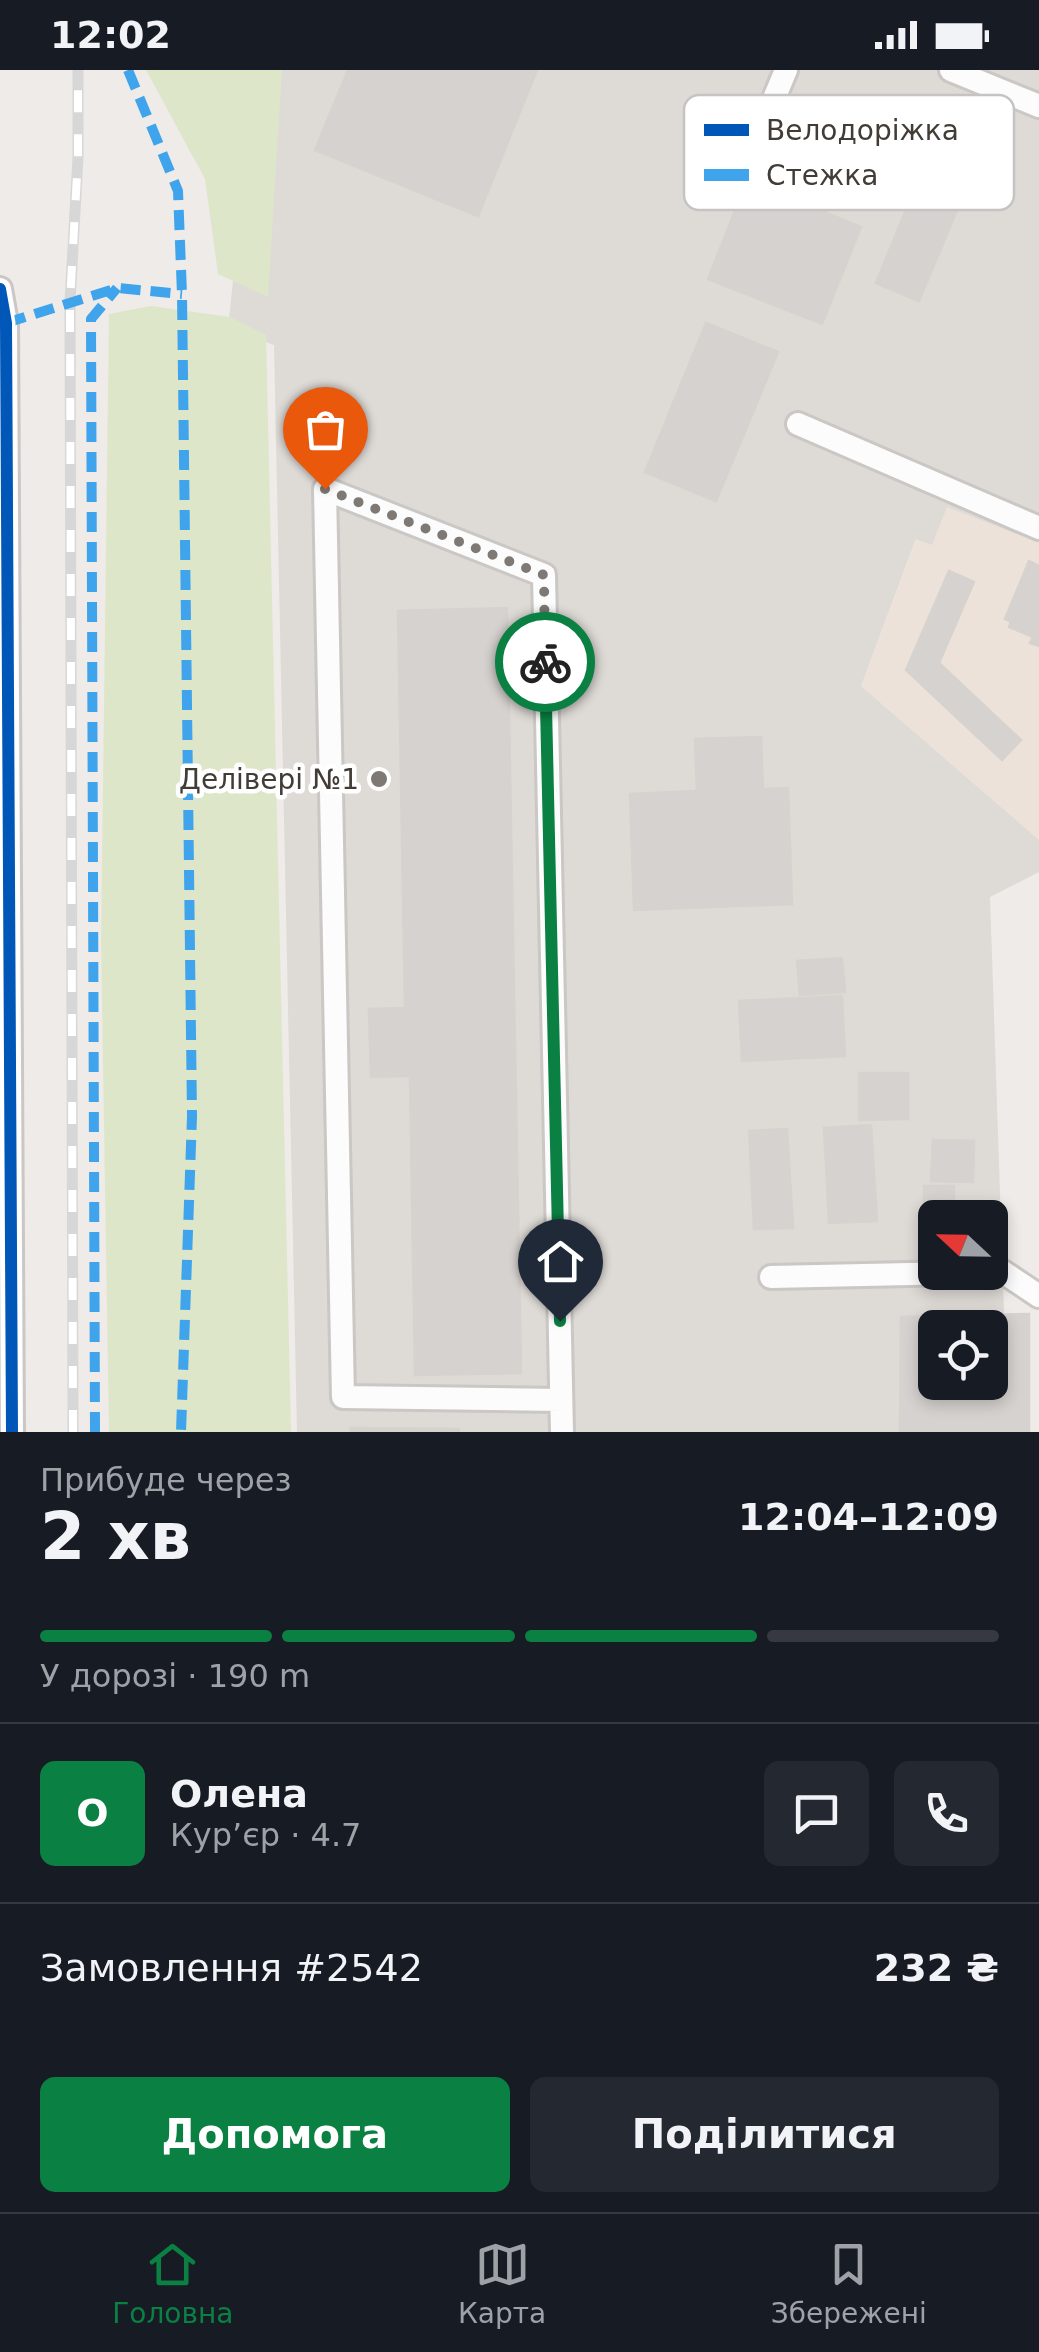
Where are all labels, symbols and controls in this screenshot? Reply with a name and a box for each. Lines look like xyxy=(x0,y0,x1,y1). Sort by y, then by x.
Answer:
text: 12:02 xyxy=(50,13,171,57)
legend xyxy=(684,95,1014,210)
text: Велодоріжка xyxy=(766,114,959,147)
text: Стежка xyxy=(766,159,878,192)
pin xyxy=(283,387,368,490)
icon: bag xyxy=(298,402,353,457)
courier xyxy=(495,612,595,712)
icon: bike xyxy=(518,635,573,690)
place label: Делівері №1 xyxy=(179,763,359,796)
marker: Делівері №1 xyxy=(368,768,390,790)
north arrow xyxy=(918,1200,1008,1290)
map controls xyxy=(918,1200,1008,1400)
pin xyxy=(518,1219,603,1322)
icon: home xyxy=(533,1234,588,1289)
button: locate xyxy=(918,1310,1008,1400)
text: Прибуде через xyxy=(40,1461,291,1499)
text: 12:04–12:09 xyxy=(738,1495,999,1539)
text: 2 хв xyxy=(40,1499,191,1574)
text: У дорозі · 190 m xyxy=(40,1657,310,1695)
button: chat xyxy=(764,1761,869,1866)
button: phone xyxy=(894,1761,999,1866)
text: Олена xyxy=(170,1772,308,1816)
text: О xyxy=(76,1791,109,1835)
text: Кур’єр · 4.7 xyxy=(170,1816,361,1854)
text: Замовлення #2542 xyxy=(40,1946,423,1990)
text: 232 ₴ xyxy=(874,1946,999,1990)
button: Допомога xyxy=(40,2077,510,2192)
button: Поділитися xyxy=(530,2077,999,2192)
tab: Головна xyxy=(112,2237,233,2330)
tab: Карта xyxy=(458,2237,546,2330)
tab: Збережені xyxy=(771,2237,927,2330)

